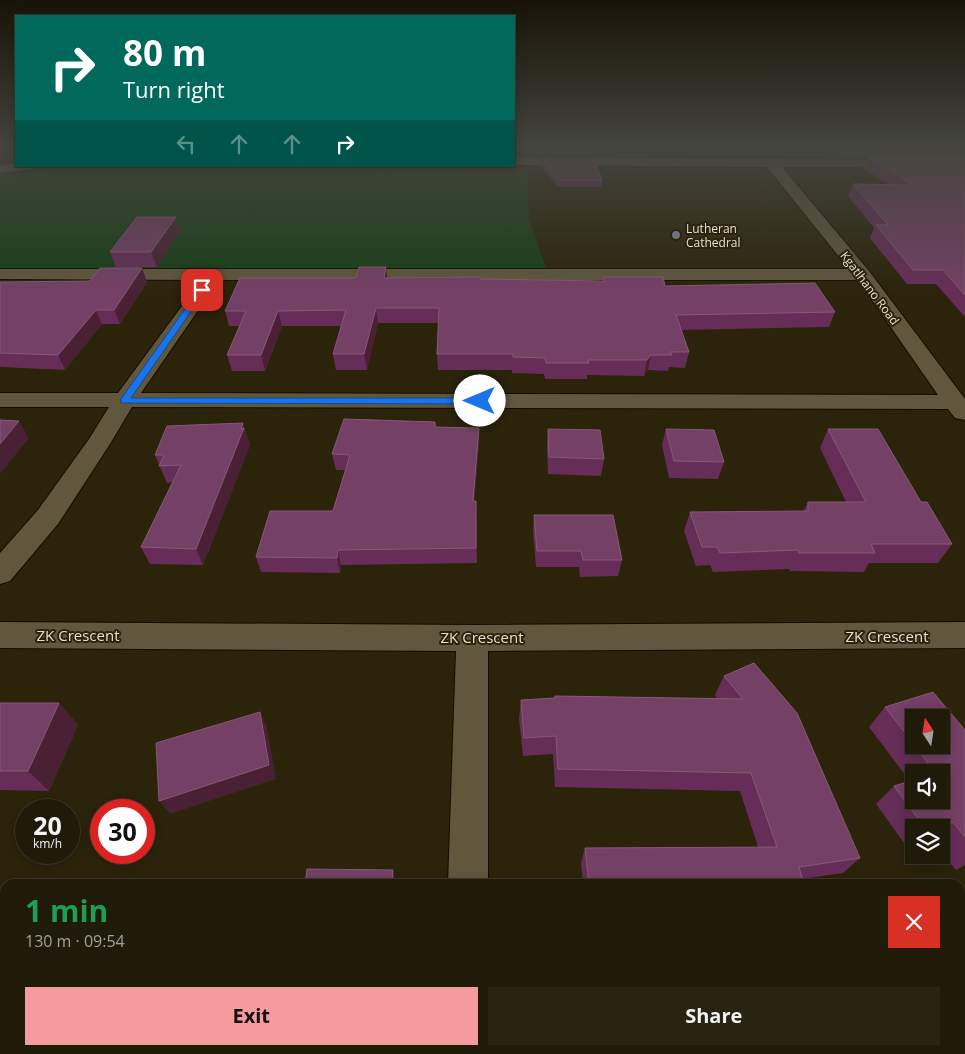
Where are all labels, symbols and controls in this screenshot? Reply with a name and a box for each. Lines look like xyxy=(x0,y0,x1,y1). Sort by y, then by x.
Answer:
text: 80 m xyxy=(123,29,206,76)
icon: right xyxy=(40,35,105,100)
text: Turn right xyxy=(123,74,225,104)
icon: left xyxy=(172,130,200,158)
icon: ahead xyxy=(225,130,253,158)
icon: ahead xyxy=(278,130,306,158)
icon: right xyxy=(331,130,359,158)
place label: Lutheran Cathedral xyxy=(686,220,741,251)
marker: Lutheran Cathedral xyxy=(670,229,682,241)
street label: Kgatlhano Road xyxy=(837,248,903,328)
pin xyxy=(181,269,223,311)
icon: arrive xyxy=(188,276,216,304)
position arrow xyxy=(453,374,505,426)
street label: ZK Crescent xyxy=(37,625,119,645)
street label: ZK Crescent xyxy=(846,626,928,646)
street label: ZK Crescent xyxy=(441,627,523,647)
north arrow xyxy=(905,709,950,754)
map controls xyxy=(905,709,950,864)
button: sound xyxy=(905,764,950,809)
speed limit sign: 30 xyxy=(90,799,155,864)
text: 20 xyxy=(33,808,62,842)
button: layers xyxy=(905,819,950,864)
text: km/h xyxy=(33,835,62,852)
text: 1 min xyxy=(25,890,108,931)
button: close xyxy=(888,896,940,948)
text: 130 m · 09:54 xyxy=(25,930,125,952)
button: Exit xyxy=(25,987,478,1045)
button: Share xyxy=(488,987,940,1045)

